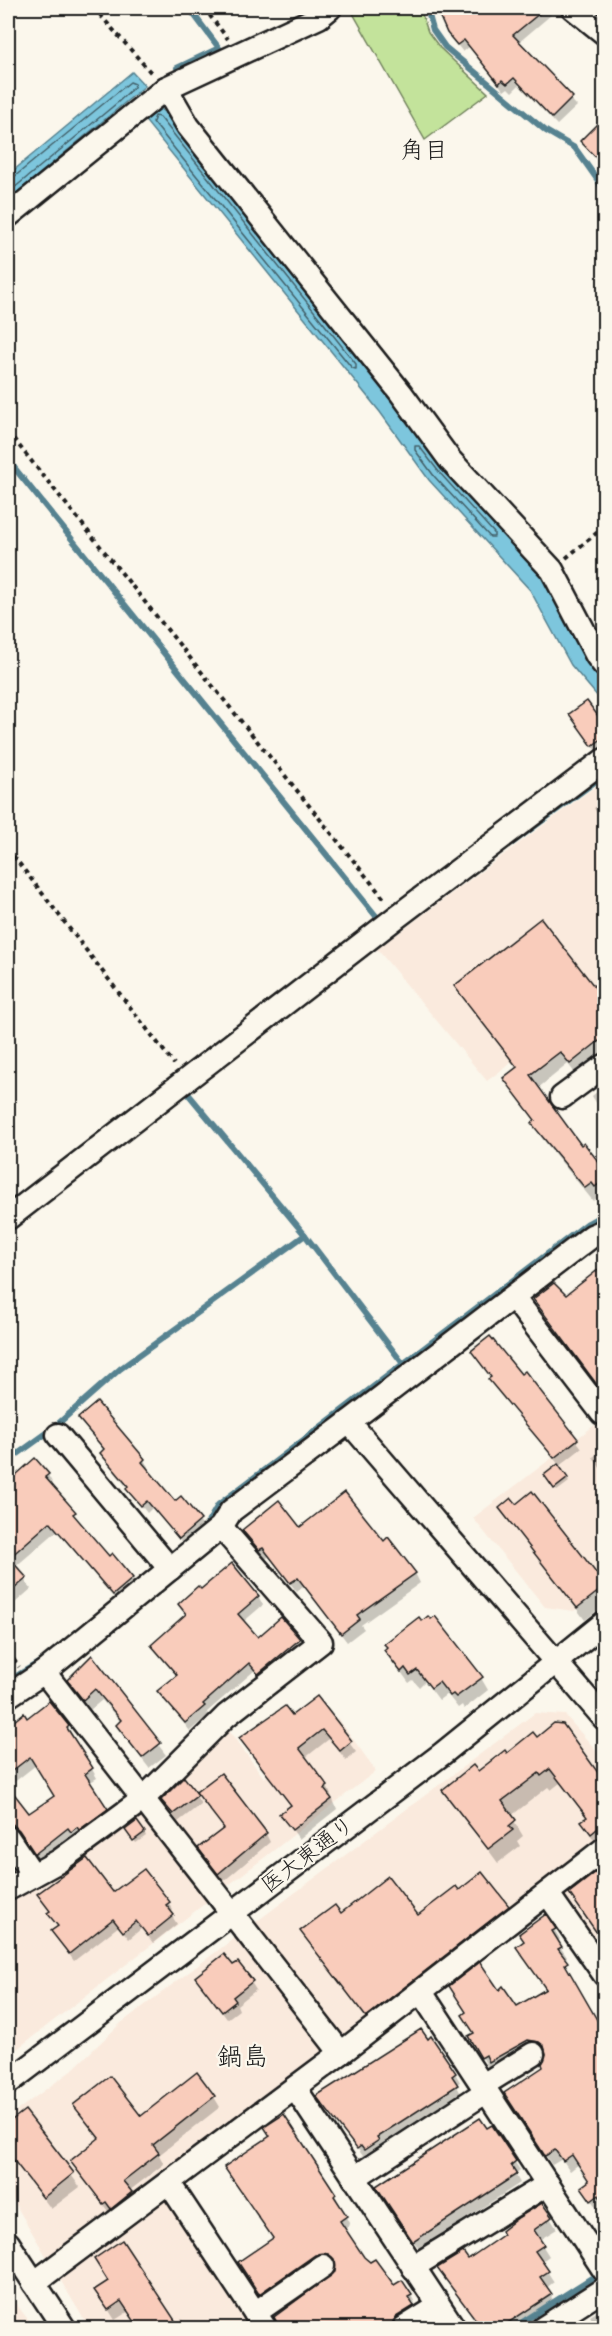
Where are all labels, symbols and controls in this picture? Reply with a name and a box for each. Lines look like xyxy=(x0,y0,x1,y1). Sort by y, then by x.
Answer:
district label: 角目 xyxy=(400,133,448,165)
street label: 医大東通り xyxy=(254,1809,360,1899)
district label: 鍋島 xyxy=(217,2038,269,2073)

